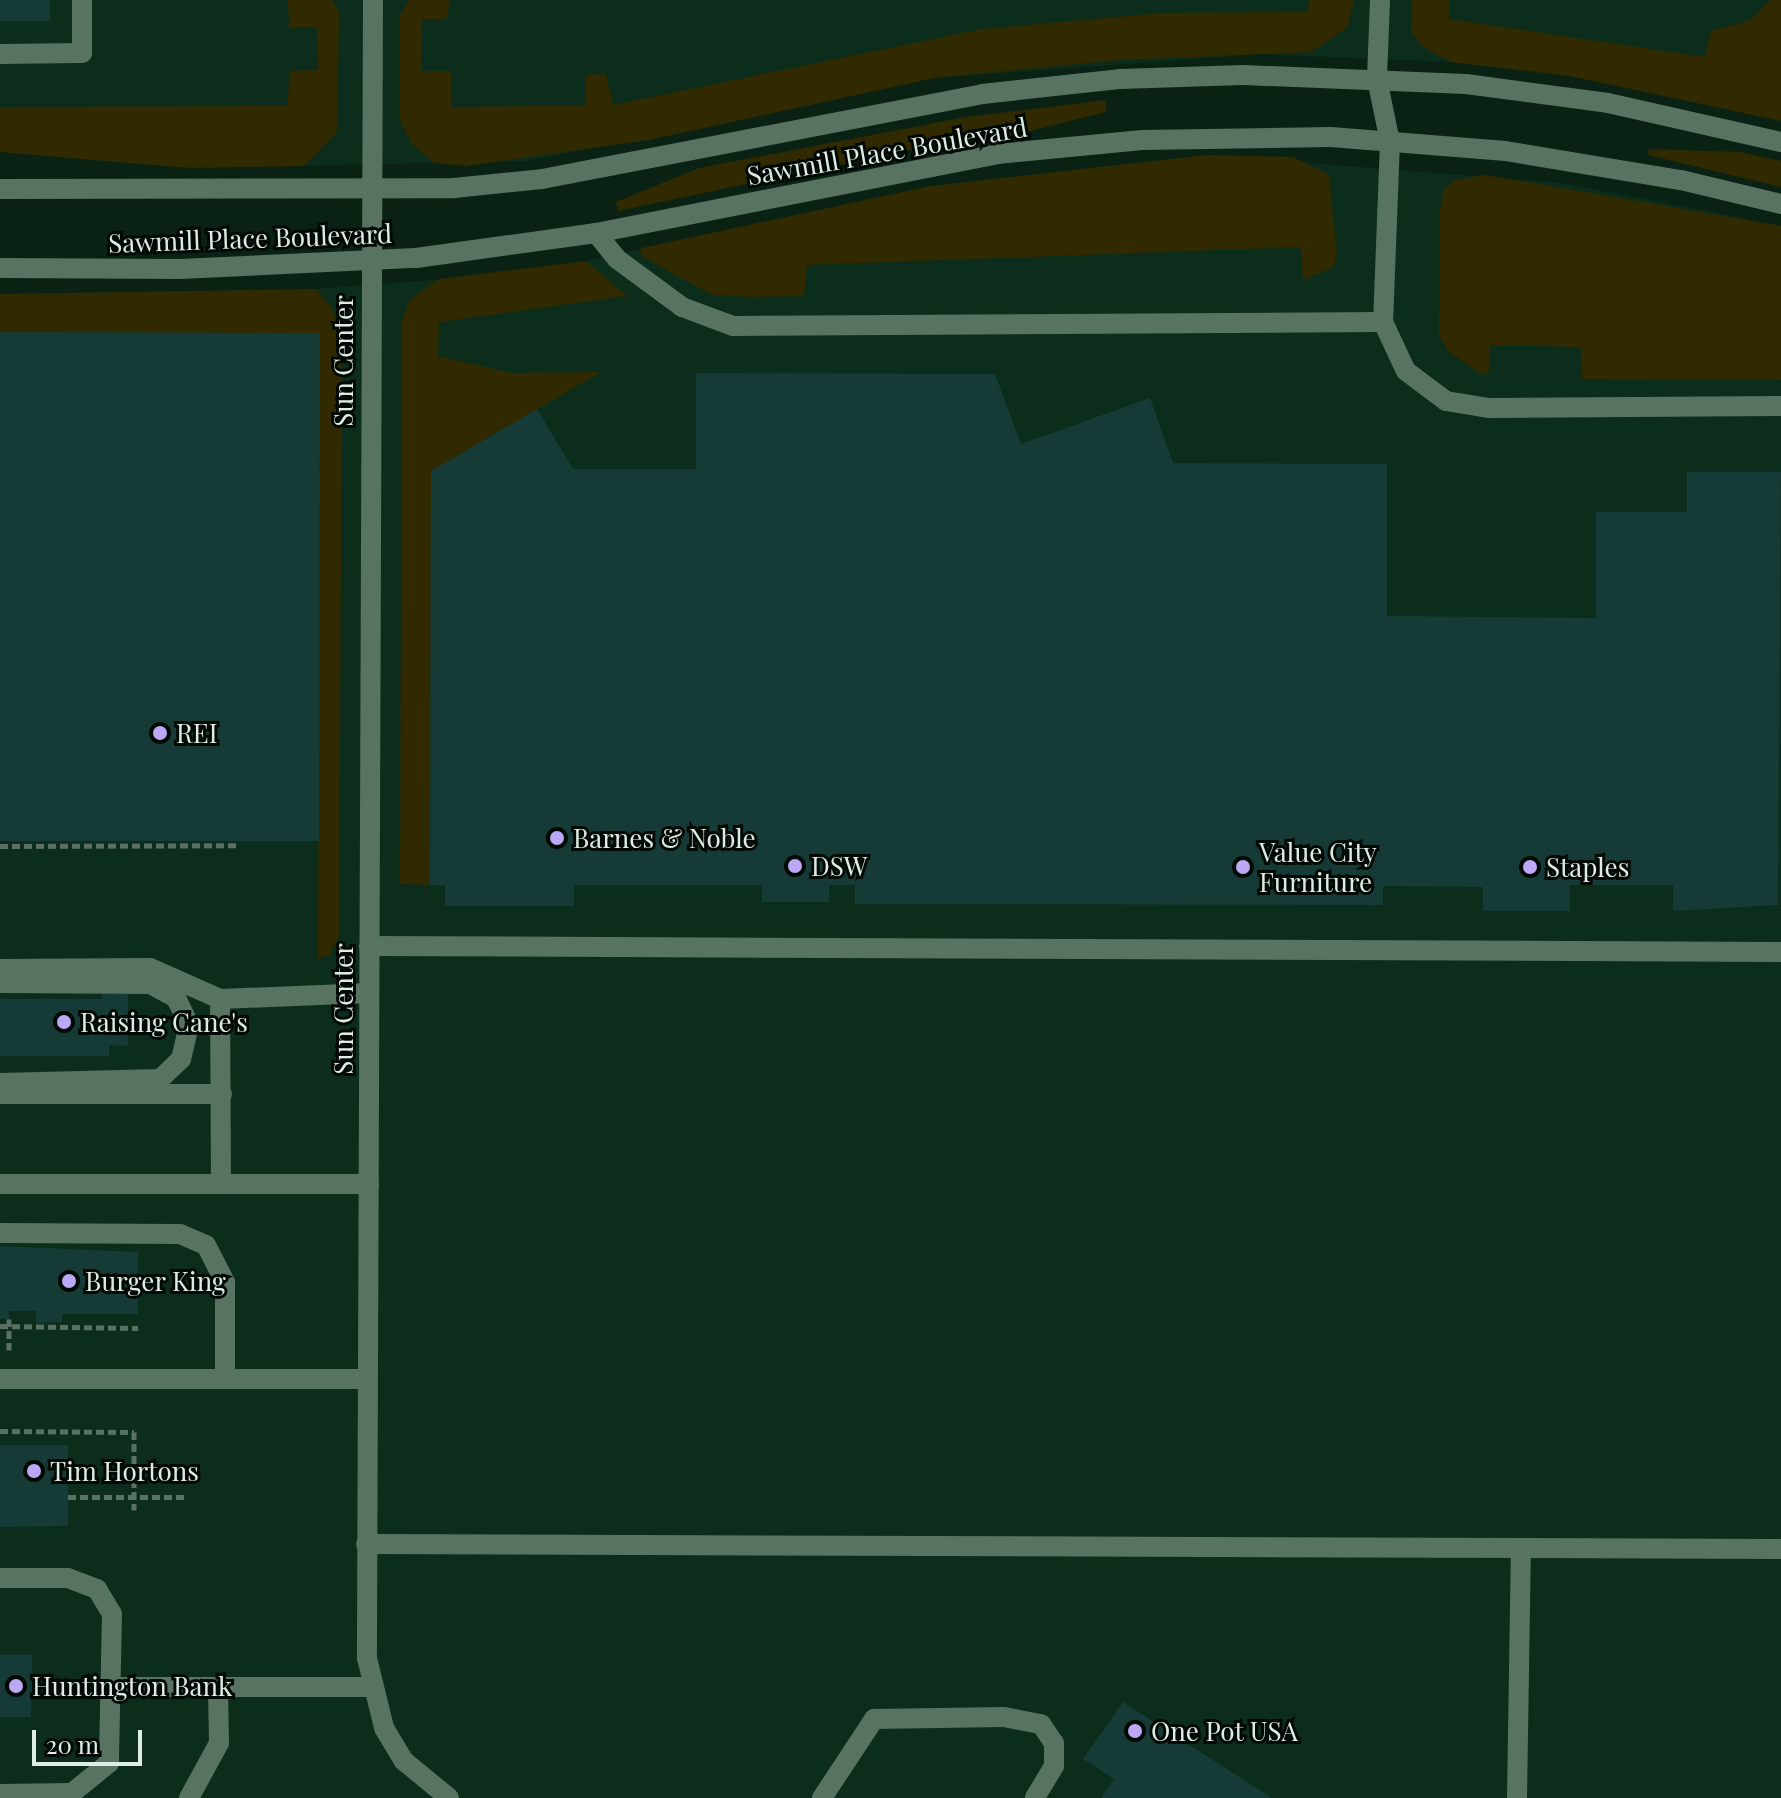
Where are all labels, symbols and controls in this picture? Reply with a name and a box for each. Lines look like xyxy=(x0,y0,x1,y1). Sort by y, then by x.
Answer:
street label: Sawmill Place Boulevard xyxy=(744,111,1030,191)
street label: Sawmill Place Boulevard xyxy=(108,217,392,259)
street label: Sun Center xyxy=(327,295,359,427)
place label: REI xyxy=(176,717,217,749)
marker: REI xyxy=(151,724,169,742)
place label: Barnes & Noble xyxy=(573,822,756,854)
marker: Barnes & Noble xyxy=(548,829,566,847)
place label: Value City Furniture xyxy=(1259,836,1377,898)
place label: DSW xyxy=(811,850,867,882)
place label: Staples xyxy=(1546,851,1629,883)
marker: DSW xyxy=(786,857,804,875)
marker: Value City Furniture xyxy=(1234,858,1252,876)
marker: Staples xyxy=(1521,858,1539,876)
street label: Sun Center xyxy=(327,943,359,1075)
place label: Raising Cane's xyxy=(80,1006,248,1038)
marker: Raising Cane's xyxy=(55,1013,73,1031)
place label: Burger King xyxy=(85,1265,226,1297)
marker: Burger King xyxy=(60,1272,78,1290)
place label: Tim Hortons xyxy=(50,1455,199,1487)
marker: Tim Hortons xyxy=(25,1462,43,1480)
place label: Huntington Bank xyxy=(32,1670,232,1702)
marker: Huntington Bank xyxy=(7,1677,25,1695)
scale bar xyxy=(36,1714,146,1764)
place label: One Pot USA xyxy=(1151,1715,1298,1747)
marker: One Pot USA xyxy=(1126,1722,1144,1740)
text: 20 m xyxy=(46,1728,99,1760)

